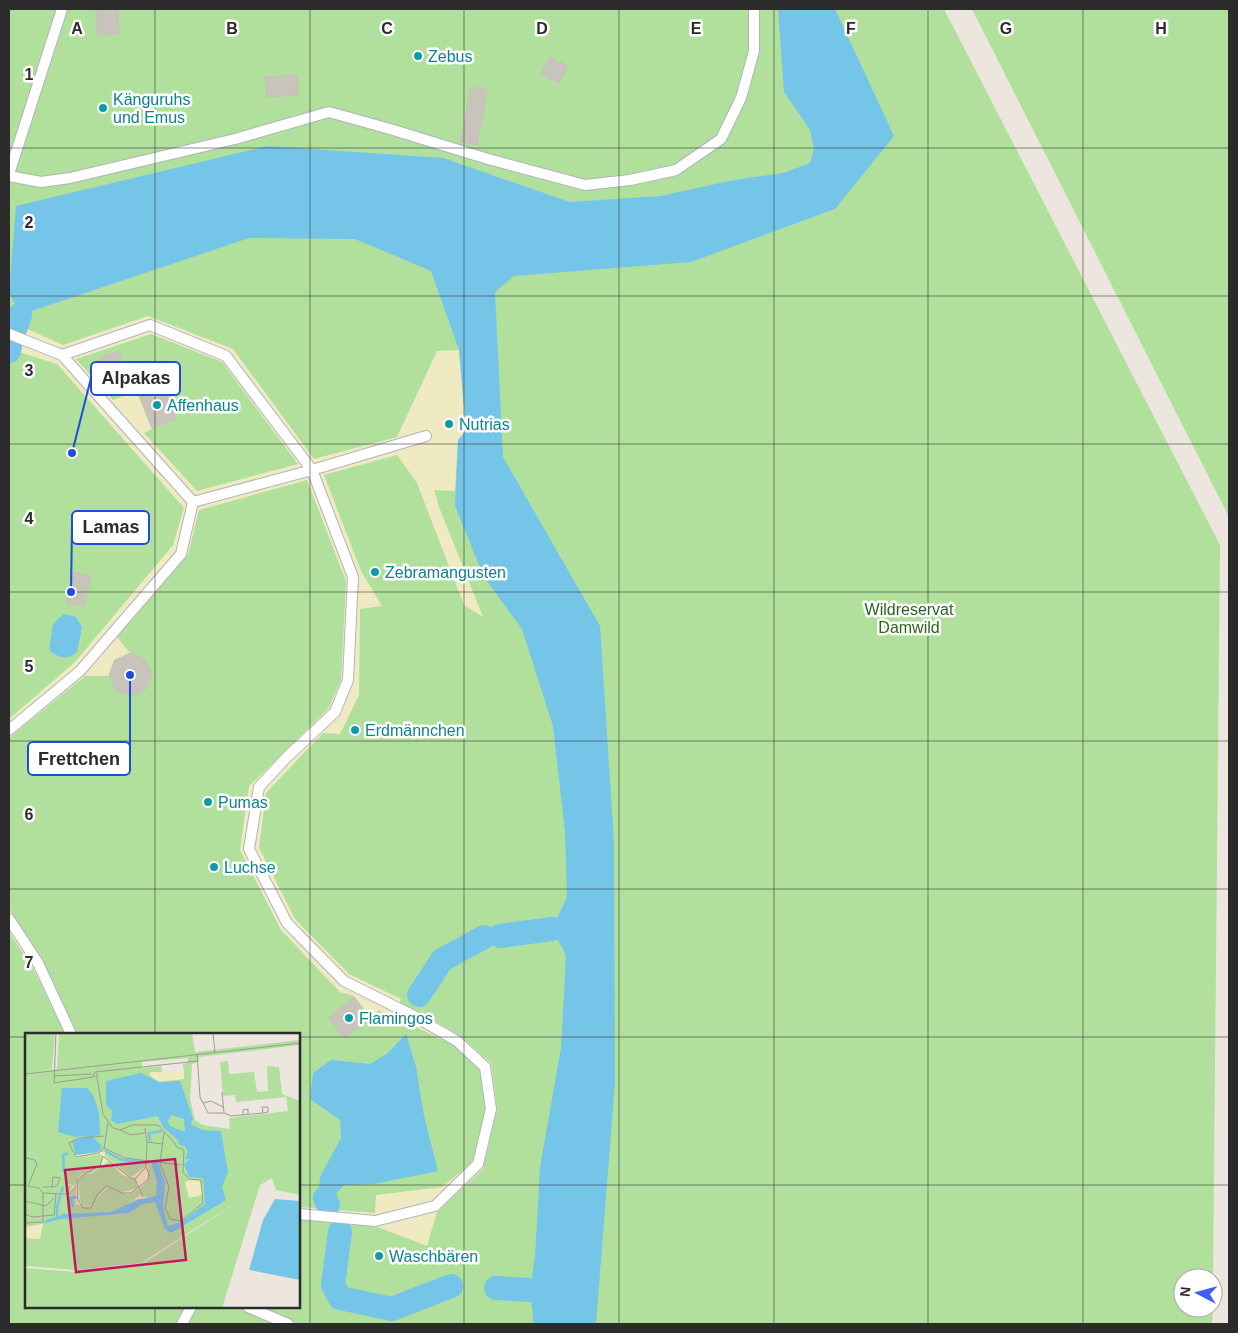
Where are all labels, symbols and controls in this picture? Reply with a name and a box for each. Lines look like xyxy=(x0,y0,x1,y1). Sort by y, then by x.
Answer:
text: A xyxy=(71,20,83,37)
text: B xyxy=(226,20,238,37)
text: C xyxy=(381,20,393,37)
text: D xyxy=(536,20,548,37)
text: E xyxy=(691,20,702,37)
text: F xyxy=(846,20,856,37)
text: G xyxy=(1000,20,1012,37)
text: H xyxy=(1155,20,1167,37)
place label: Zebus xyxy=(428,48,472,65)
marker: Zebus xyxy=(412,50,424,62)
text: 1 xyxy=(25,66,34,83)
place label: Känguruhs und Emus xyxy=(113,91,190,126)
marker: Känguruhs und Emus xyxy=(97,102,109,114)
text: 2 xyxy=(25,214,34,231)
text: 3 xyxy=(25,362,34,379)
callout: Alpakas xyxy=(91,362,180,395)
text: Alpakas xyxy=(101,368,171,388)
place label: Affenhaus xyxy=(167,397,239,414)
marker: Affenhaus xyxy=(151,399,163,411)
place label: Nutrias xyxy=(459,416,510,433)
marker: Nutrias xyxy=(443,418,455,430)
text: 4 xyxy=(25,510,34,527)
callout: Lamas xyxy=(72,511,149,544)
text: Lamas xyxy=(82,517,140,537)
place label: Zebramangusten xyxy=(385,564,506,581)
marker: Zebramangusten xyxy=(369,566,381,578)
park label: Wildreservat Damwild xyxy=(865,601,954,636)
text: 5 xyxy=(25,658,34,675)
place label: Erdmännchen xyxy=(365,722,465,739)
marker: Erdmännchen xyxy=(349,724,361,736)
callout: Frettchen xyxy=(28,742,130,775)
text: Frettchen xyxy=(38,749,120,769)
place label: Pumas xyxy=(218,794,268,811)
marker: Pumas xyxy=(202,796,214,808)
text: 6 xyxy=(25,806,34,823)
place label: Luchse xyxy=(224,859,276,876)
marker: Luchse xyxy=(208,861,220,873)
text: 7 xyxy=(25,954,34,971)
place label: Flamingos xyxy=(359,1010,433,1027)
marker: Flamingos xyxy=(343,1012,355,1024)
inset map xyxy=(25,1033,300,1308)
place label: Waschbären xyxy=(389,1248,478,1265)
marker: Waschbären xyxy=(373,1250,385,1262)
north arrow xyxy=(1173,1268,1223,1318)
text: N xyxy=(1177,1286,1194,1298)

